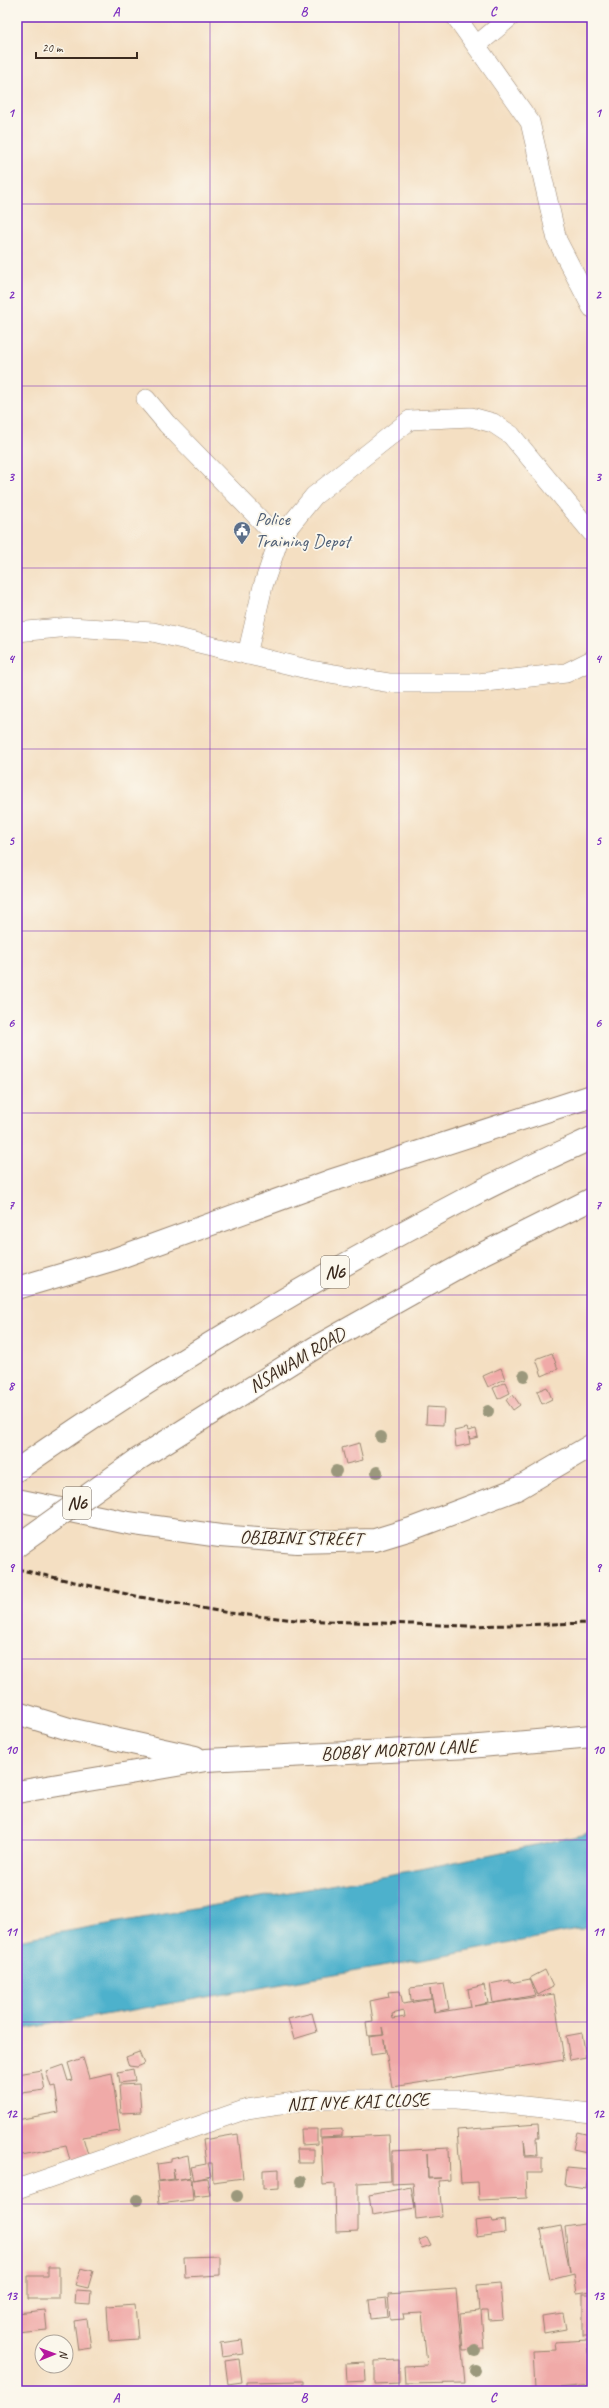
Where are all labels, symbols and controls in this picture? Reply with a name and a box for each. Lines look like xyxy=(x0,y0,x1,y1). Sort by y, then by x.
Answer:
text: A xyxy=(113,4,121,20)
text: B xyxy=(301,4,309,20)
text: C xyxy=(490,4,498,20)
scale bar xyxy=(36,34,137,60)
text: 20 m xyxy=(42,40,64,56)
text: 1 xyxy=(8,105,16,121)
text: 1 xyxy=(595,105,603,121)
text: 2 xyxy=(8,287,15,303)
text: 2 xyxy=(595,287,602,303)
text: 3 xyxy=(8,469,15,485)
text: 3 xyxy=(595,469,602,485)
place label: Police Training Depot xyxy=(255,507,353,553)
public building icon: Police Training Depot xyxy=(232,520,252,545)
text: 4 xyxy=(8,651,16,667)
text: 4 xyxy=(595,651,603,667)
text: 5 xyxy=(8,833,15,849)
text: 5 xyxy=(595,833,602,849)
text: 6 xyxy=(8,1015,15,1031)
text: 6 xyxy=(595,1015,602,1031)
text: 7 xyxy=(8,1197,15,1213)
text: 7 xyxy=(595,1197,602,1213)
road number: N6 xyxy=(321,1256,349,1288)
street label: NSAWAM ROAD xyxy=(244,1321,351,1398)
text: 8 xyxy=(8,1378,16,1394)
text: 8 xyxy=(595,1378,603,1394)
road number: N6 xyxy=(63,1487,91,1519)
street label: OBIBINI STREET xyxy=(240,1525,367,1551)
text: 9 xyxy=(8,1560,15,1576)
text: 9 xyxy=(595,1560,602,1576)
street label: BOBBY MORTON LANE xyxy=(320,1734,480,1766)
text: 10 xyxy=(5,1742,18,1758)
text: 10 xyxy=(592,1742,605,1758)
text: 11 xyxy=(5,1924,19,1940)
text: 11 xyxy=(592,1924,606,1940)
street label: NII NYE KAI CLOSE xyxy=(287,2087,432,2116)
text: 12 xyxy=(5,2106,18,2122)
text: 12 xyxy=(592,2106,605,2122)
text: 13 xyxy=(5,2288,18,2304)
text: 13 xyxy=(592,2288,605,2304)
north arrow xyxy=(34,2334,74,2374)
text: N xyxy=(57,2350,71,2360)
text: A xyxy=(113,2390,121,2406)
text: B xyxy=(301,2390,309,2406)
text: C xyxy=(490,2390,498,2406)

